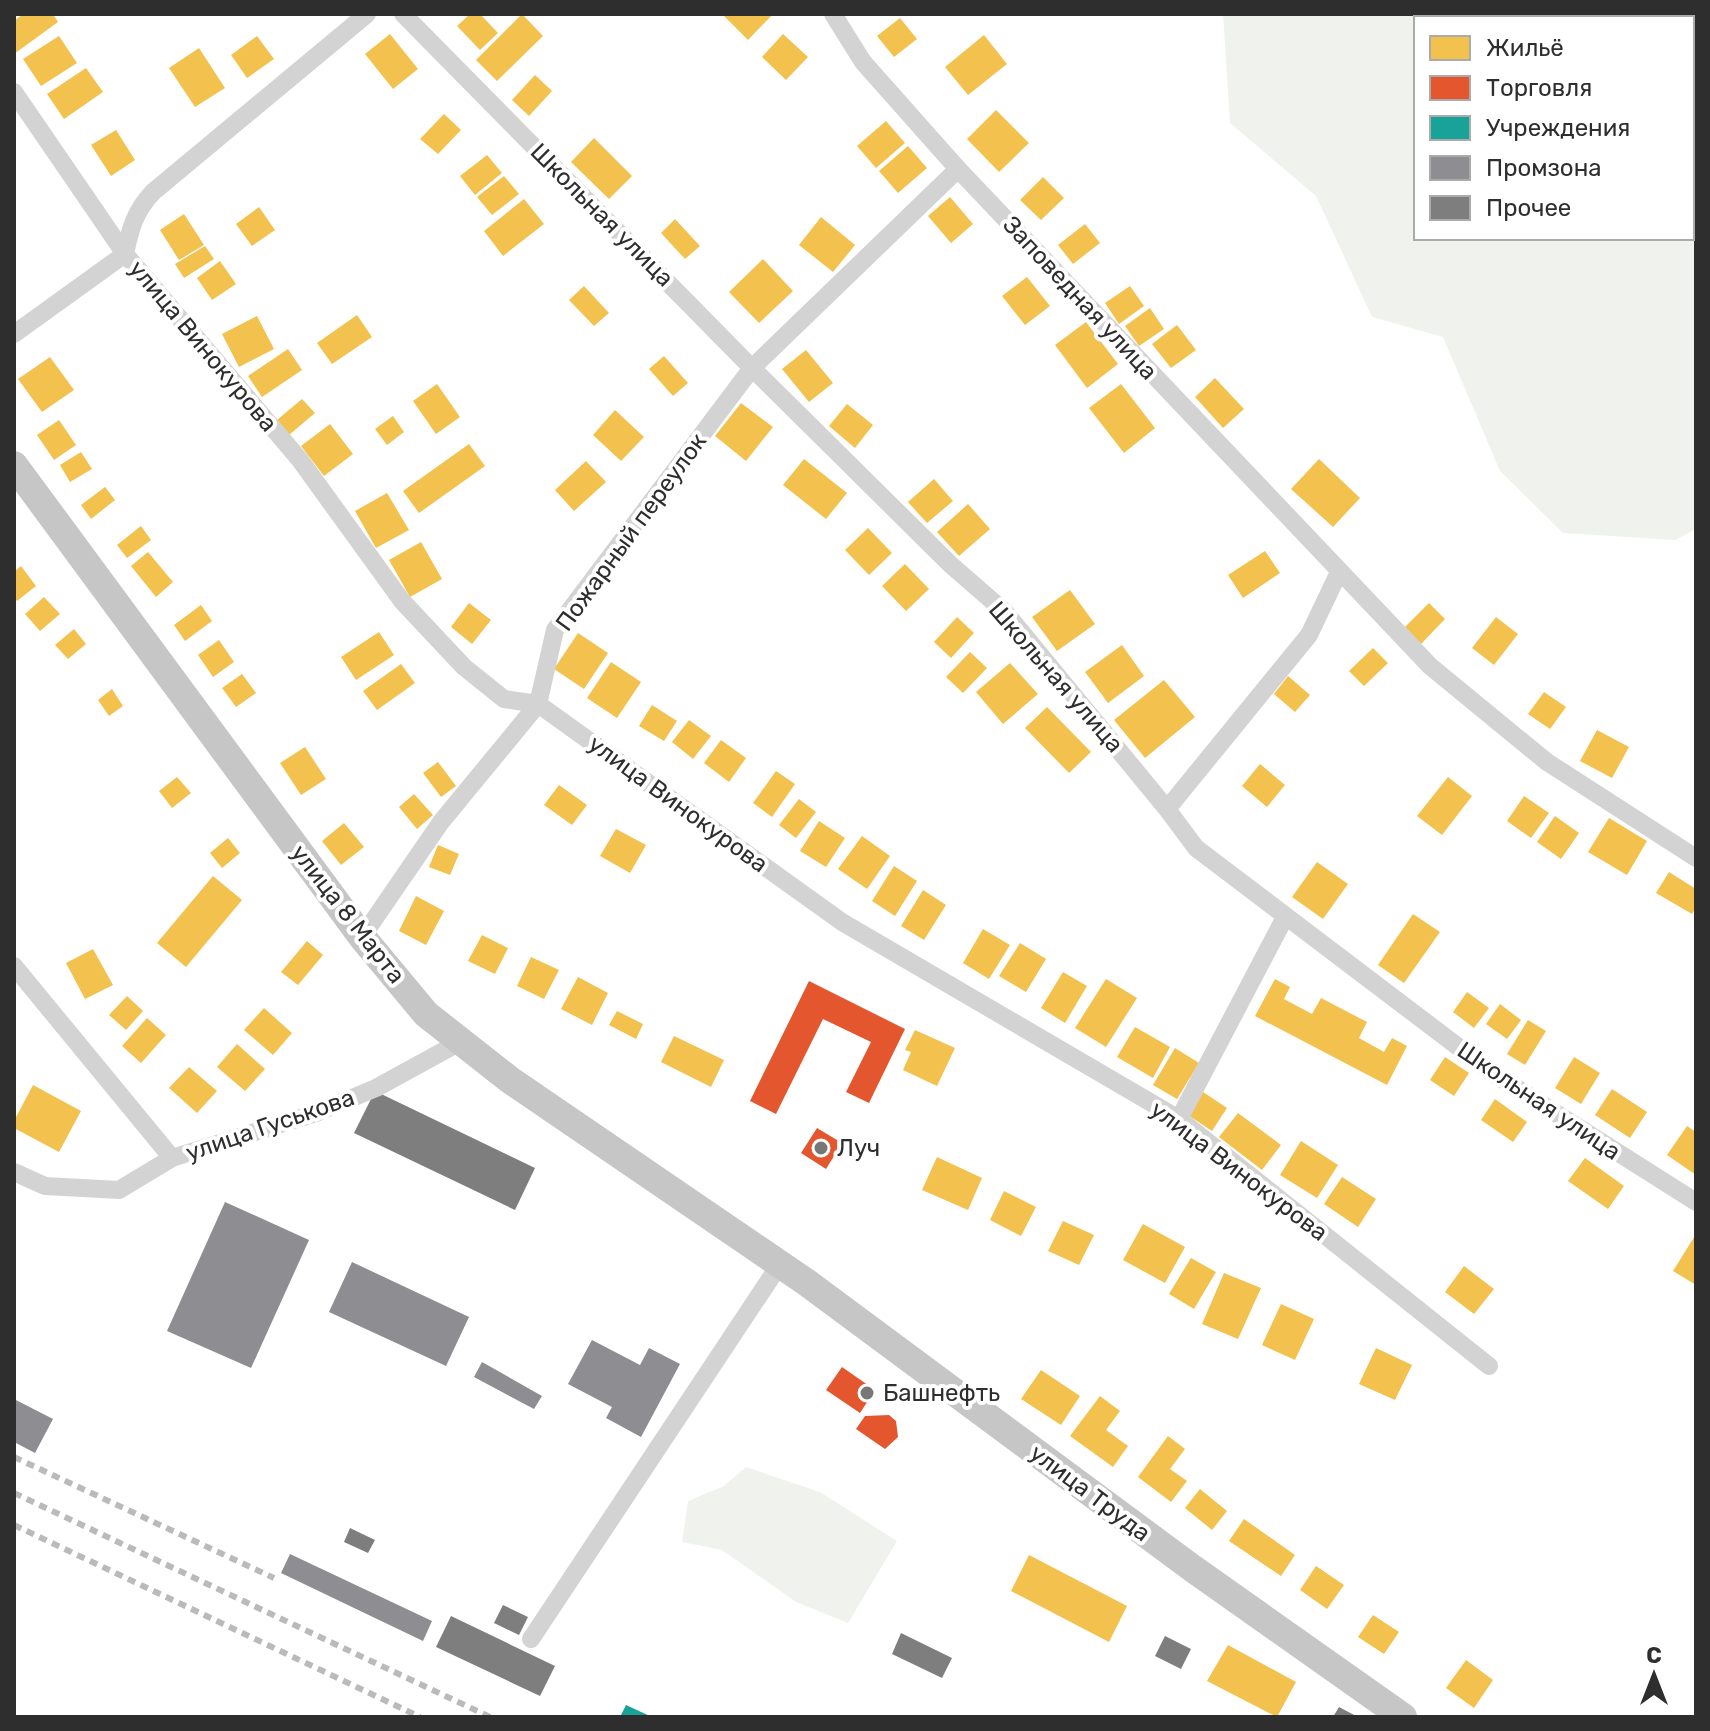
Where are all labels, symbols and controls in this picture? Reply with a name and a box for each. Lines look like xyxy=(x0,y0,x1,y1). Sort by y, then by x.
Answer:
legend xyxy=(1414,16,1694,240)
text: Жильё xyxy=(1486,34,1564,62)
text: Торговля xyxy=(1486,74,1592,102)
text: Учреждения xyxy=(1486,114,1630,142)
street label: Школьная улица xyxy=(525,138,679,292)
text: Промзона xyxy=(1486,154,1602,182)
text: Прочее xyxy=(1486,194,1571,222)
street label: Заповедная улица xyxy=(997,210,1163,386)
street label: улица Винокурова xyxy=(123,255,283,437)
street label: Пожарный переулок xyxy=(550,428,712,636)
street label: Школьная улица xyxy=(983,596,1129,758)
street label: улица Винокурова xyxy=(583,730,773,878)
street label: улица 8 Марта xyxy=(285,839,411,989)
street label: Школьная улица xyxy=(1452,1036,1626,1166)
street label: улица Гуськова xyxy=(182,1083,358,1167)
street label: улица Винокурова xyxy=(1145,1095,1333,1247)
place label: Луч xyxy=(837,1134,880,1162)
marker: Луч xyxy=(812,1139,830,1157)
place label: Башнефть xyxy=(883,1379,1000,1407)
marker: Башнефть xyxy=(858,1384,876,1402)
street label: улица Труда xyxy=(1024,1439,1156,1547)
north arrow xyxy=(1614,1635,1694,1715)
text: С xyxy=(1646,1642,1662,1669)

